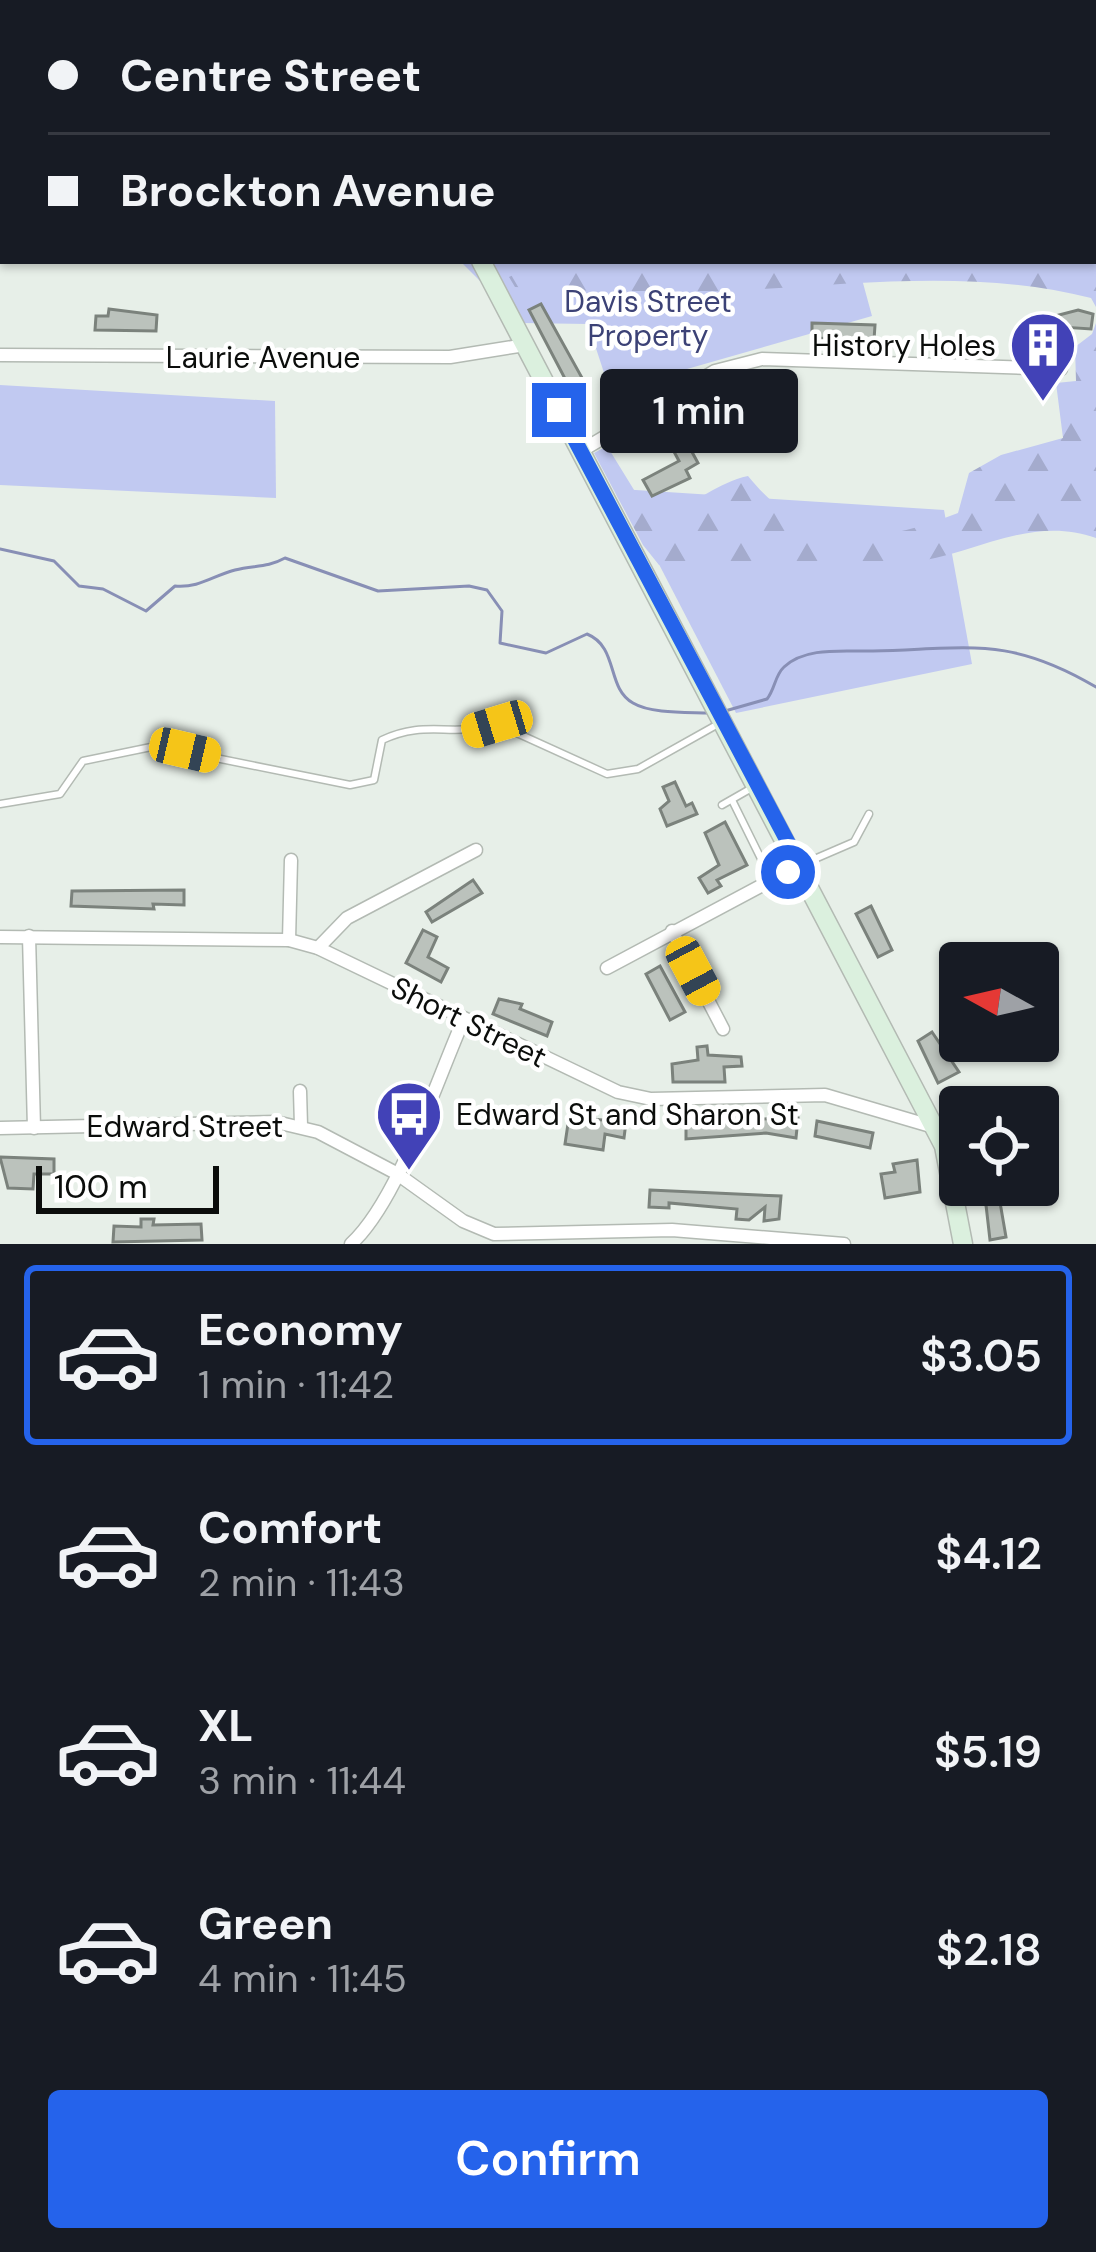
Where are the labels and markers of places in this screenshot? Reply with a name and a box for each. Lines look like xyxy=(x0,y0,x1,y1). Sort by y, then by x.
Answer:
building icon: History Holes xyxy=(1008,310,1078,404)
place label: History Holes xyxy=(812,326,996,365)
bus stop icon: Edward St and Sharon St xyxy=(374,1079,444,1173)
place label: Edward St and Sharon St xyxy=(456,1095,799,1134)

